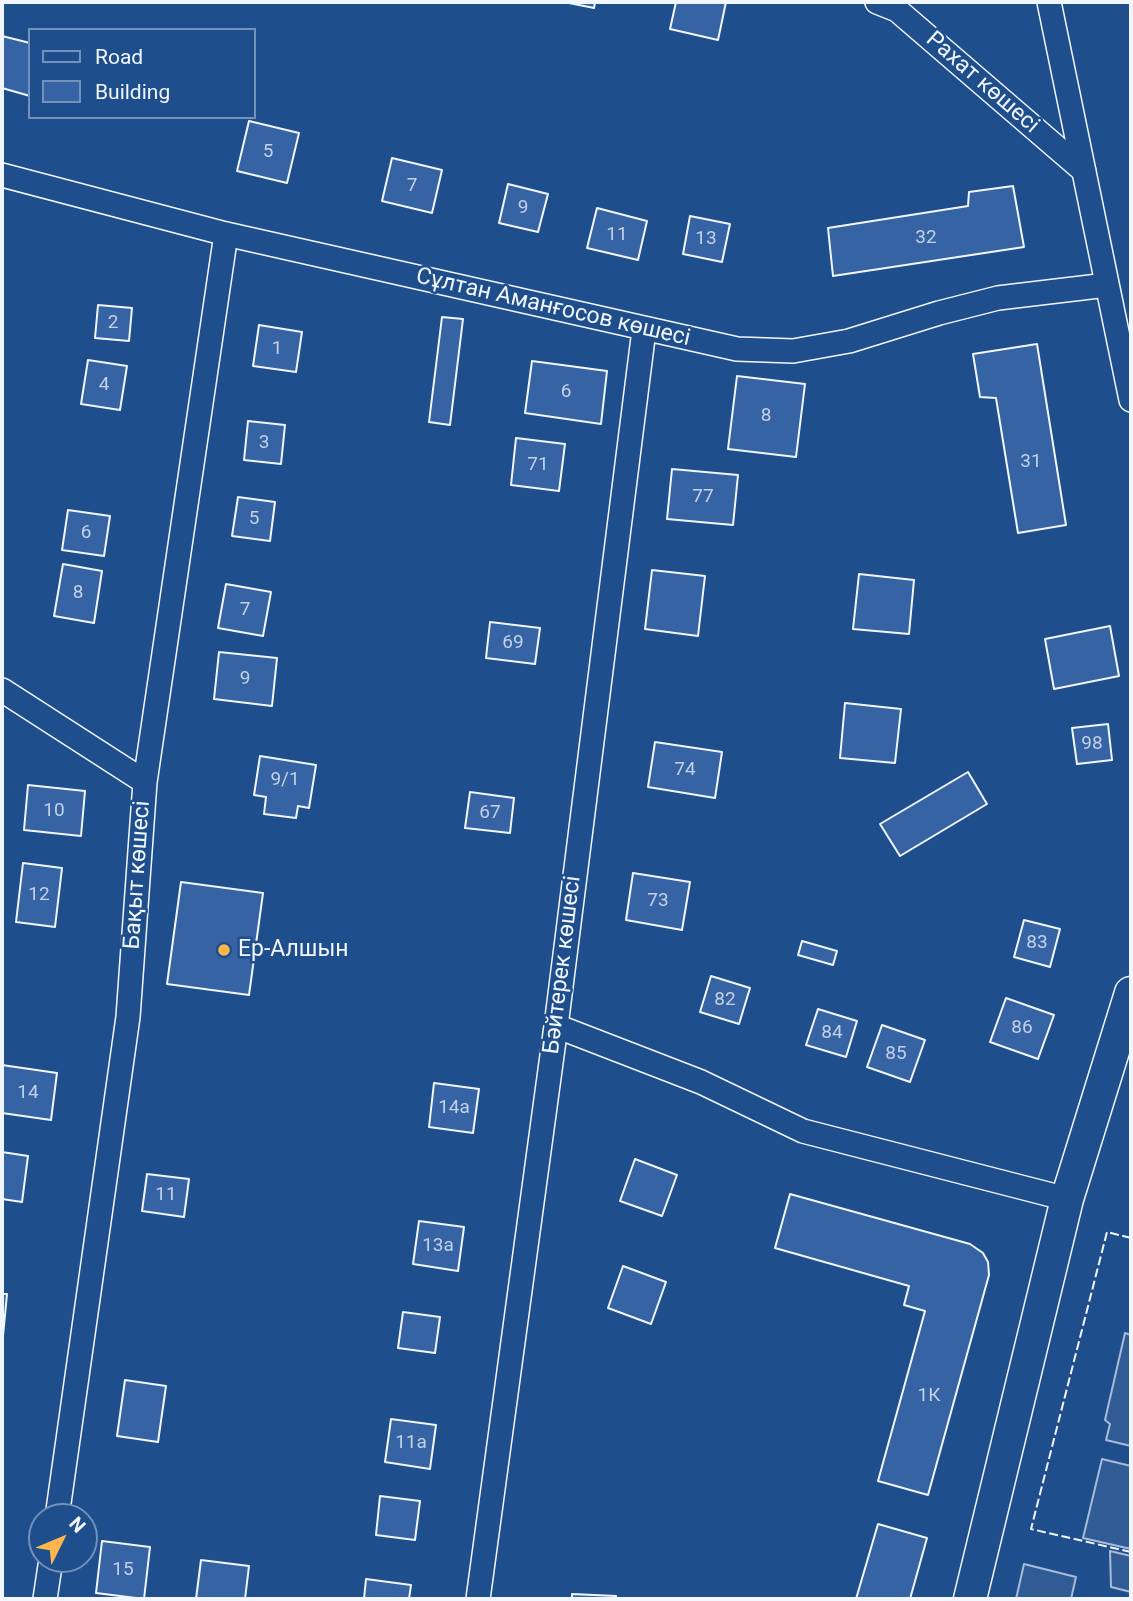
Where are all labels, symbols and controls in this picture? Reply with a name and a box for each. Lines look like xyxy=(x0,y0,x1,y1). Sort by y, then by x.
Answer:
street label: Рахат көшесі xyxy=(920,26,1044,140)
legend xyxy=(28,28,256,119)
text: Road xyxy=(95,45,143,69)
text: Building xyxy=(95,80,170,104)
house number: 5 xyxy=(263,141,273,163)
house number: 7 xyxy=(407,175,417,197)
house number: 9 xyxy=(518,197,528,219)
house number: 11 xyxy=(606,224,628,246)
house number: 32 xyxy=(915,227,937,249)
house number: 13 xyxy=(695,228,717,250)
street label: Сұлтан Аманғосов көшесі xyxy=(413,263,693,353)
house number: 2 xyxy=(108,312,118,334)
house number: 1 xyxy=(272,338,282,360)
house number: 4 xyxy=(99,374,109,396)
house number: 6 xyxy=(561,381,571,403)
house number: 8 xyxy=(761,405,771,427)
house number: 3 xyxy=(259,432,269,454)
house number: 31 xyxy=(1020,451,1042,473)
house number: 71 xyxy=(527,454,549,476)
house number: 77 xyxy=(692,486,714,508)
house number: 5 xyxy=(249,508,259,530)
house number: 6 xyxy=(81,522,91,544)
house number: 8 xyxy=(73,582,83,604)
house number: 7 xyxy=(240,599,250,621)
house number: 69 xyxy=(502,632,524,654)
house number: 9 xyxy=(240,668,250,690)
house number: 98 xyxy=(1081,733,1103,755)
house number: 74 xyxy=(674,759,696,781)
house number: 9/1 xyxy=(270,769,300,791)
house number: 10 xyxy=(43,800,65,822)
street label: Бақыт көшесі xyxy=(119,800,157,950)
house number: 67 xyxy=(479,802,501,824)
street label: Бәйтерек көшесі xyxy=(538,874,588,1056)
house number: 12 xyxy=(28,884,50,906)
house number: 73 xyxy=(647,890,669,912)
house number: 83 xyxy=(1026,932,1048,954)
place label: Ер-Алшын xyxy=(238,936,349,964)
marker: Ер-Алшын xyxy=(216,942,232,958)
house number: 82 xyxy=(714,989,736,1011)
house number: 86 xyxy=(1011,1017,1033,1039)
house number: 84 xyxy=(821,1022,843,1044)
house number: 85 xyxy=(885,1043,907,1065)
house number: 14 xyxy=(17,1082,39,1104)
house number: 14а xyxy=(438,1097,470,1119)
house number: 11 xyxy=(155,1184,177,1206)
house number: 13а xyxy=(422,1235,454,1257)
house number: 1К xyxy=(918,1385,940,1407)
house number: 11а xyxy=(395,1432,427,1454)
north arrow xyxy=(28,1503,98,1573)
text: N xyxy=(64,1512,90,1537)
house number: 15 xyxy=(112,1559,134,1581)

